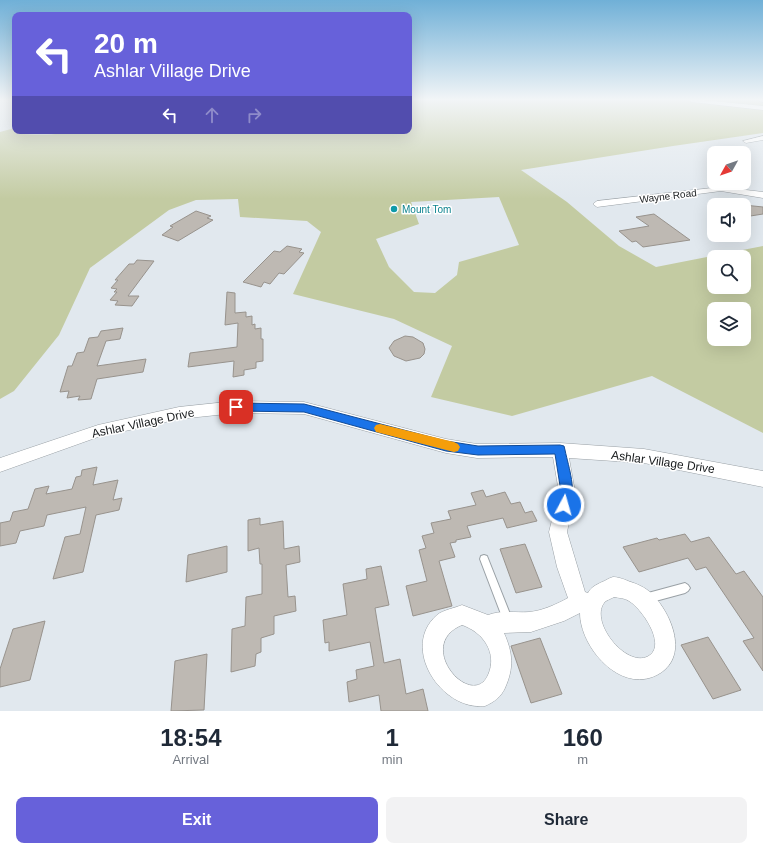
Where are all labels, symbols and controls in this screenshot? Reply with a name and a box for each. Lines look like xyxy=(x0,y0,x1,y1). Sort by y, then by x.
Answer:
icon: left xyxy=(28,28,80,80)
text: 20 m xyxy=(94,28,158,59)
text: Ashlar Village Drive xyxy=(94,61,251,81)
icon: left xyxy=(159,104,181,126)
icon: ahead xyxy=(201,104,223,126)
icon: right xyxy=(243,104,265,126)
north arrow xyxy=(707,146,751,190)
map controls xyxy=(707,146,751,346)
street label: Wayne Road xyxy=(639,187,697,205)
button: sound xyxy=(707,198,751,242)
marker: Mount Tom xyxy=(389,204,399,214)
place label: Mount Tom xyxy=(402,204,451,215)
button: search xyxy=(707,250,751,294)
button: layers xyxy=(707,302,751,346)
pin xyxy=(219,390,253,424)
icon: arrive xyxy=(225,396,247,418)
street label: Ashlar Village Drive xyxy=(90,405,196,441)
street label: Ashlar Village Drive xyxy=(610,448,716,476)
position arrow xyxy=(543,484,585,526)
text: 18:54 xyxy=(160,724,222,751)
text: 1 xyxy=(385,724,399,751)
text: 160 xyxy=(563,724,603,751)
text: Arrival xyxy=(172,752,209,767)
text: min xyxy=(382,752,403,767)
text: m xyxy=(577,752,588,767)
button: Exit xyxy=(16,797,378,843)
button: Share xyxy=(386,797,747,843)

